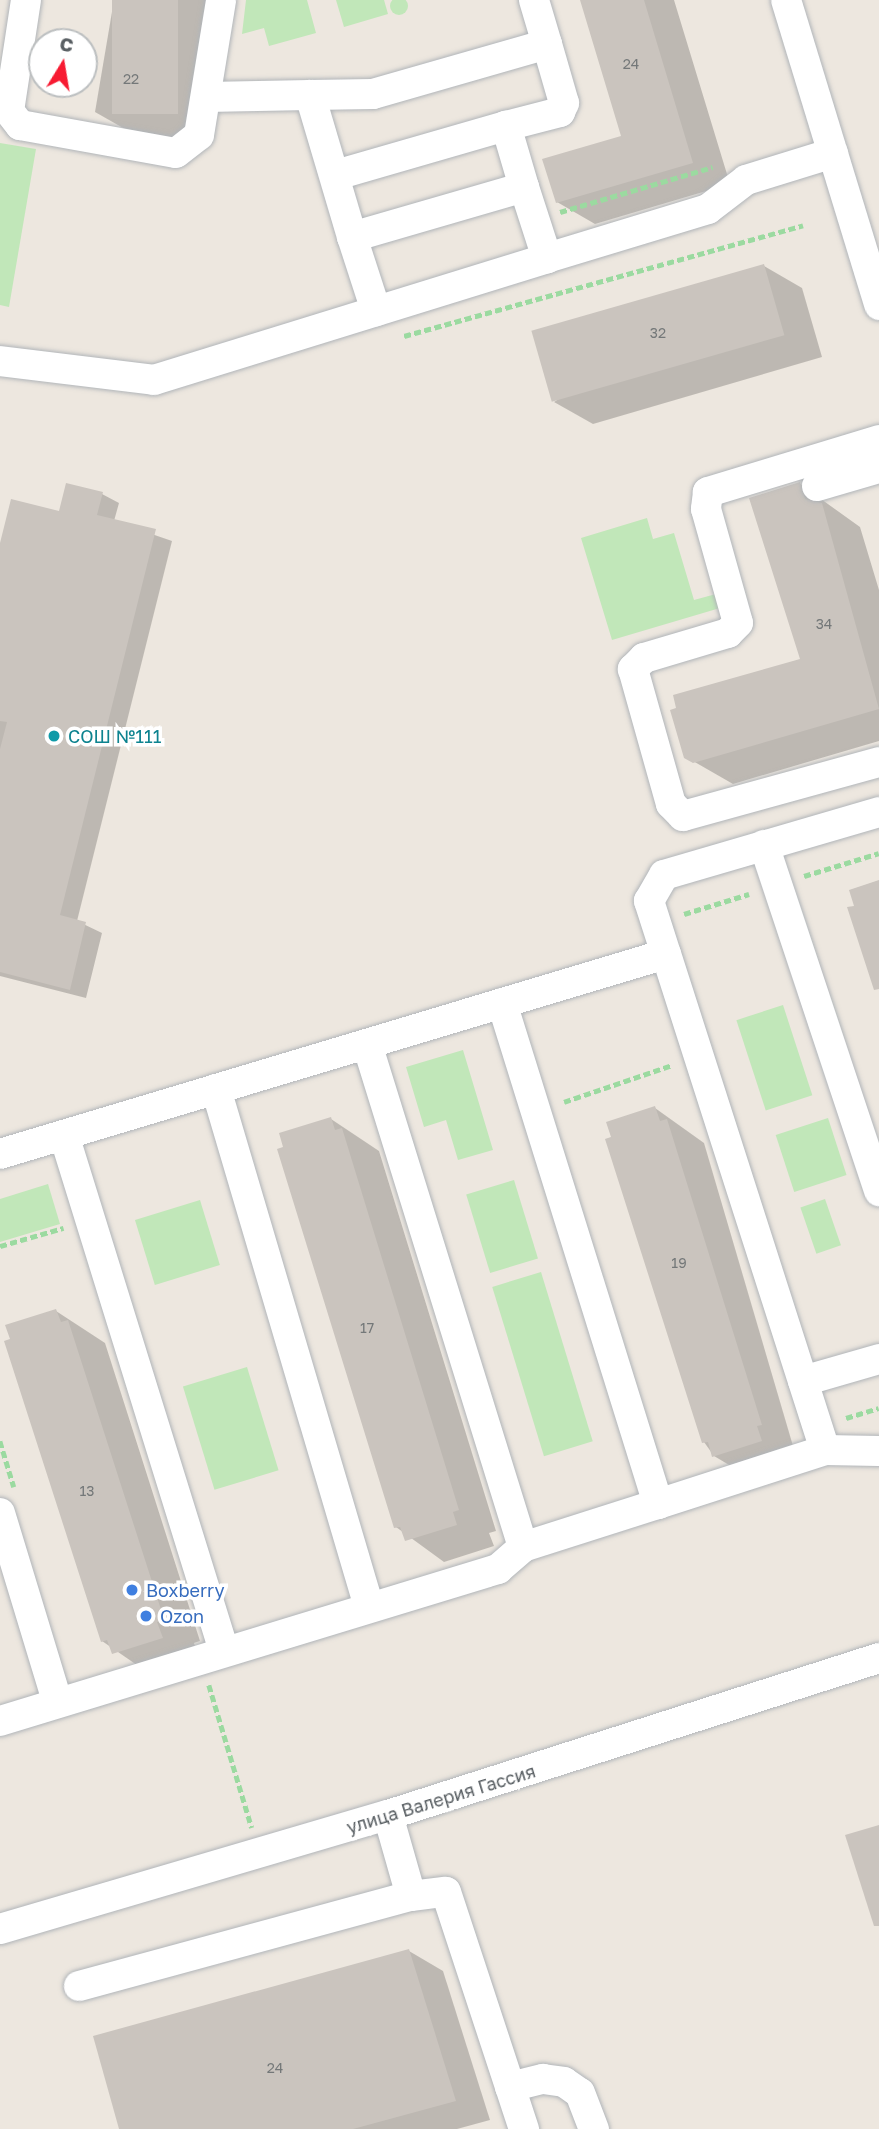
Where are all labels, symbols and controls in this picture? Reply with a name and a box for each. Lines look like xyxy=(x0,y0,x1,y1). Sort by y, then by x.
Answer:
north arrow xyxy=(28,28,98,98)
text: С xyxy=(58,31,76,56)
house number: 24 xyxy=(623,56,639,72)
house number: 22 xyxy=(123,71,139,87)
house number: 32 xyxy=(650,325,666,341)
house number: 34 xyxy=(816,616,832,632)
place label: СОШ №111 xyxy=(68,725,161,747)
marker: СОШ №111 xyxy=(46,728,62,744)
house number: 19 xyxy=(671,1255,687,1271)
house number: 17 xyxy=(360,1320,374,1336)
house number: 13 xyxy=(80,1483,94,1499)
place label: Boxberry xyxy=(146,1579,225,1601)
marker: Boxberry xyxy=(124,1582,140,1598)
place label: Ozon xyxy=(160,1605,204,1627)
marker: Ozon xyxy=(138,1608,154,1624)
street label: улица Валерия Гассия xyxy=(344,1760,538,1838)
house number: 24 xyxy=(267,2060,283,2076)

